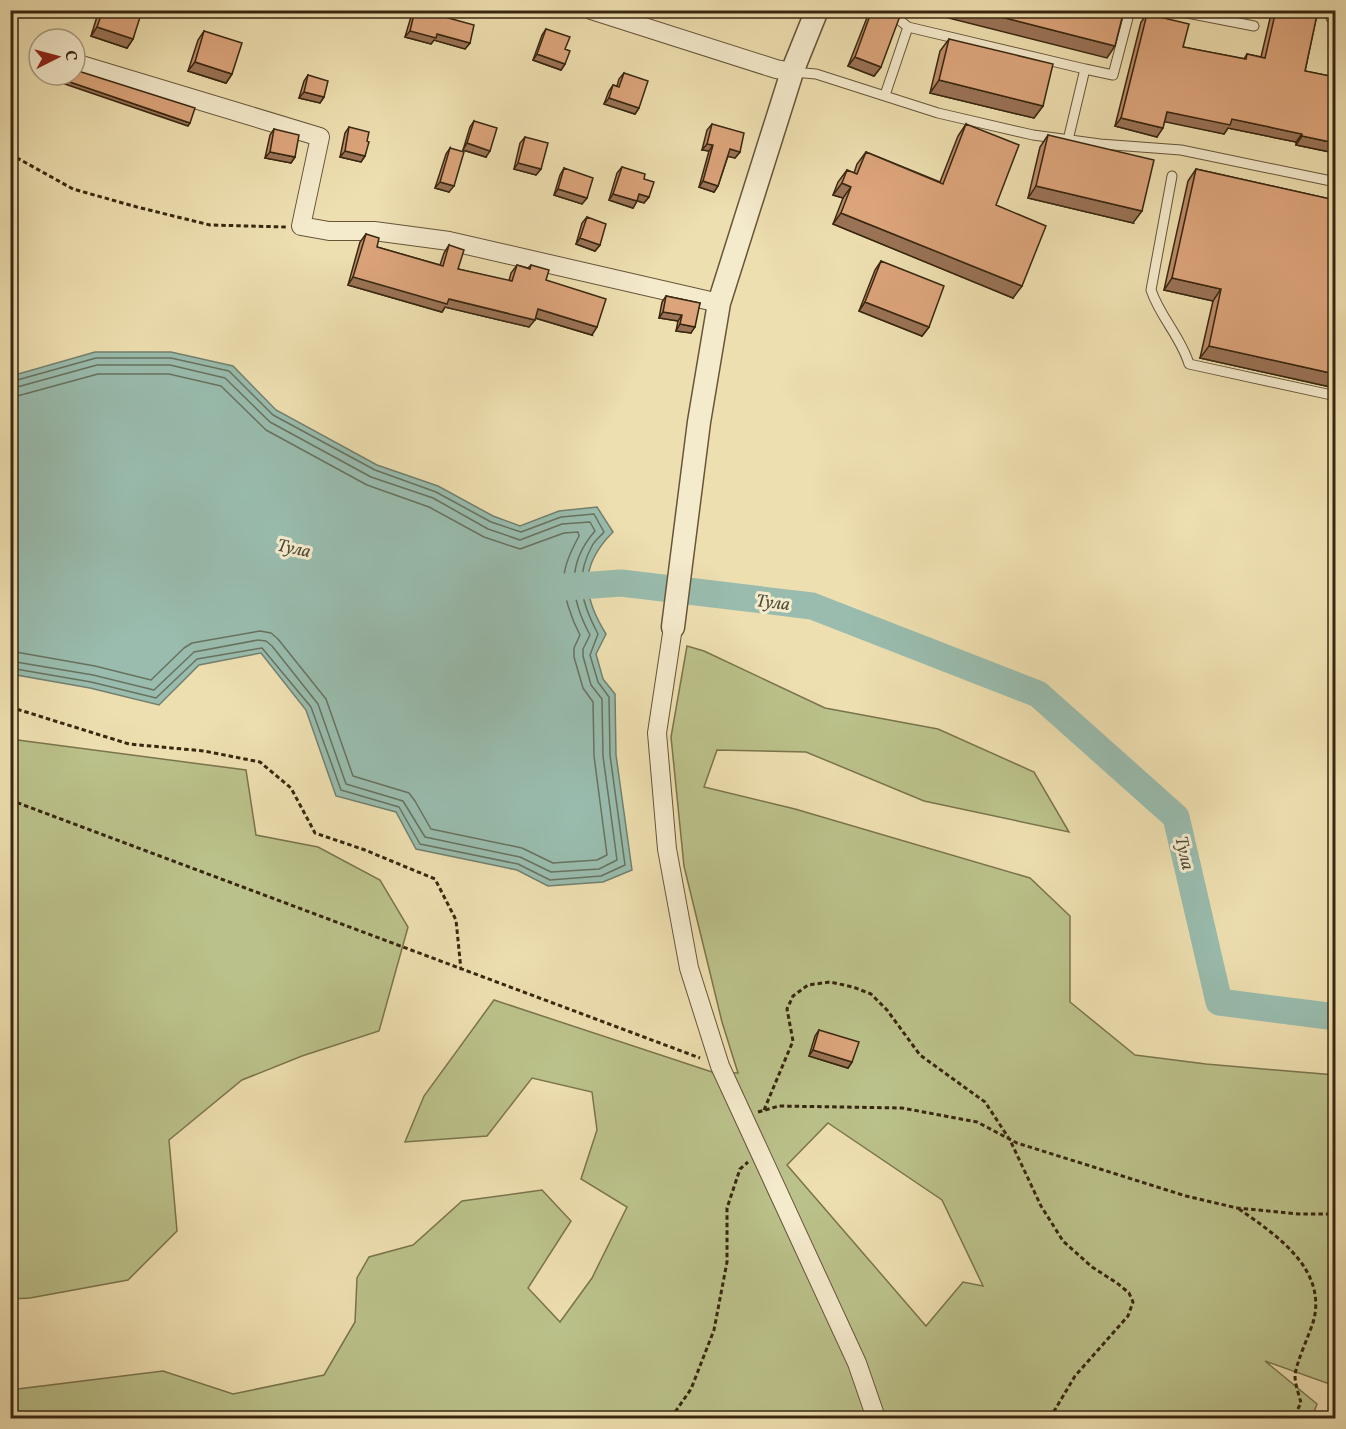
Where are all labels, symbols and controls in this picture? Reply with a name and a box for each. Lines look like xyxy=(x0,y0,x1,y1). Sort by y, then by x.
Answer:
north arrow xyxy=(27,27,87,87)
text: С xyxy=(58,49,81,62)
water label: Тула xyxy=(275,534,313,565)
water label: Тула xyxy=(754,589,791,618)
water label: Тула xyxy=(1168,834,1200,873)

